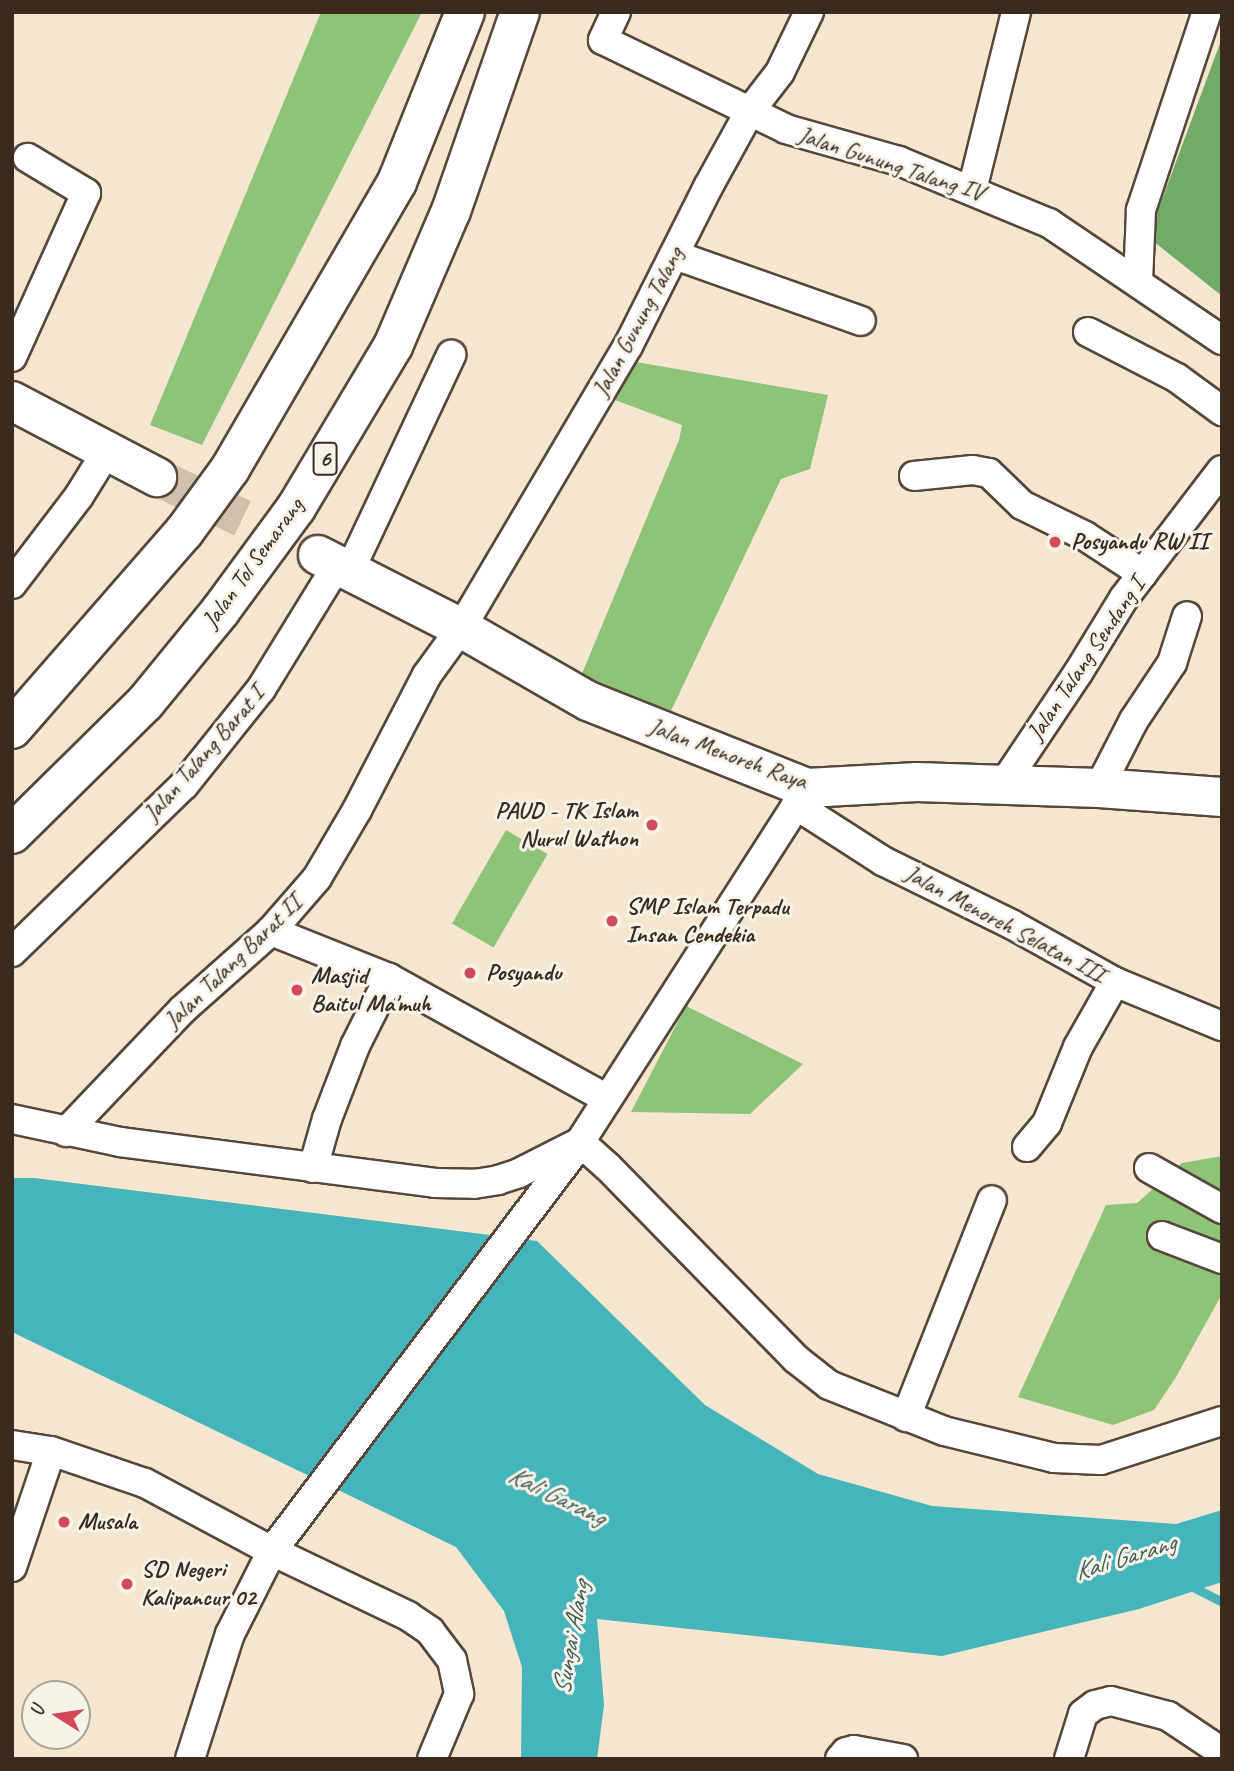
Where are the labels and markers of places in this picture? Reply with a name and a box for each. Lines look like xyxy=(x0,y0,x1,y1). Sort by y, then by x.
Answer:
place label: Posyandu RW II xyxy=(1071,528,1208,556)
marker: Posyandu RW II xyxy=(1045,532,1065,552)
place label: PAUD - TK Islam Nurul Wathon xyxy=(495,797,638,853)
marker: PAUD - TK Islam Nurul Wathon xyxy=(644,817,660,833)
place label: SMP Islam Terpadu Insan Cendekia xyxy=(626,893,788,949)
marker: SMP Islam Terpadu Insan Cendekia xyxy=(604,913,620,929)
place label: Posyandu xyxy=(486,959,561,987)
place label: Masjid Baitul Ma'muh xyxy=(311,962,431,1018)
marker: Posyandu xyxy=(460,963,480,983)
marker: Masjid Baitul Ma'muh xyxy=(289,982,305,998)
place label: Musala xyxy=(78,1508,137,1536)
marker: Musala xyxy=(56,1514,72,1530)
place label: SD Negeri Kalipancur 02 xyxy=(141,1556,256,1612)
marker: SD Negeri Kalipancur 02 xyxy=(119,1576,135,1592)

